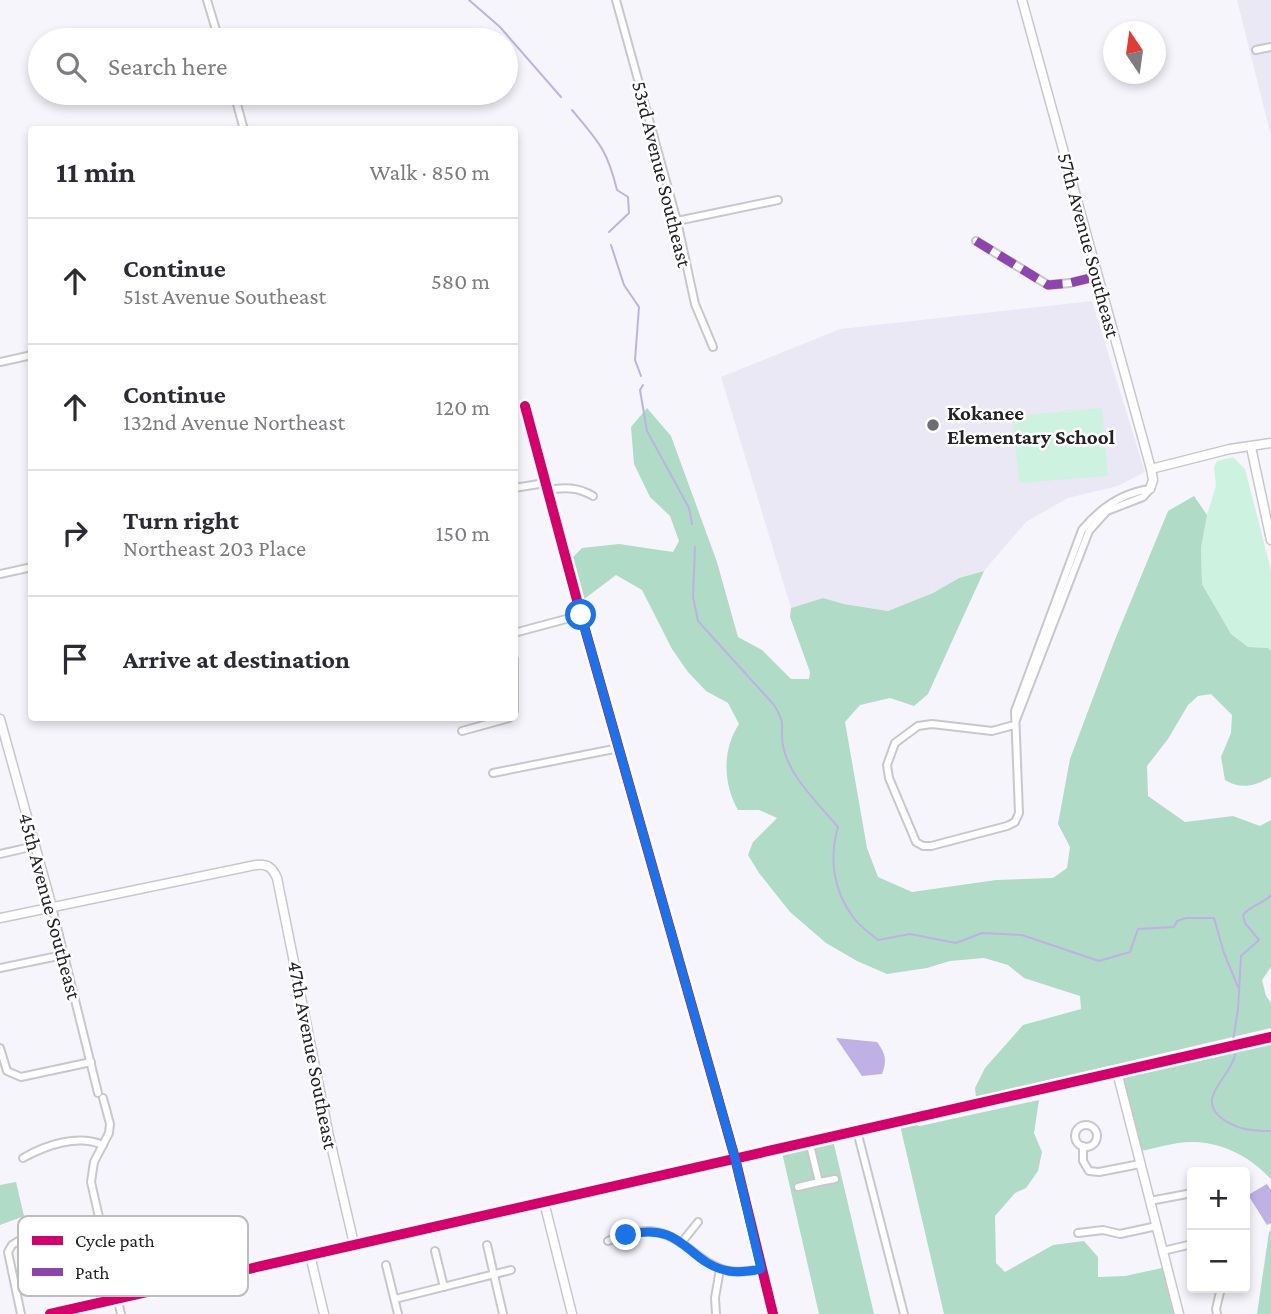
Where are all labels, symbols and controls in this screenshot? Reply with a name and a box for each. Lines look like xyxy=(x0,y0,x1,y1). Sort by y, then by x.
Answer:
north arrow xyxy=(1103,21,1166,84)
search box xyxy=(28,28,518,105)
icon: search xyxy=(52,48,90,86)
text: Search here xyxy=(108,52,227,81)
street label: 53rd Avenue Southeast xyxy=(627,78,697,271)
street label: 57th Avenue Southeast xyxy=(1053,150,1126,341)
text: 11 min xyxy=(56,155,136,188)
text: Walk · 850 m xyxy=(369,159,490,185)
text: Continue xyxy=(123,254,226,283)
icon: ahead xyxy=(56,262,94,300)
text: 580 m xyxy=(431,268,490,294)
text: 51st Avenue Southeast xyxy=(123,283,326,309)
text: Continue xyxy=(123,380,226,409)
icon: ahead xyxy=(56,388,94,426)
text: 120 m xyxy=(436,394,490,420)
place label: Kokanee Elementary School xyxy=(947,401,1115,449)
text: 132nd Avenue Northeast xyxy=(123,409,345,435)
marker: Kokanee Elementary School xyxy=(925,417,941,433)
text: Turn right xyxy=(123,506,239,535)
icon: right xyxy=(56,514,94,552)
text: 150 m xyxy=(436,520,490,546)
text: Northeast 203 Place xyxy=(123,535,306,561)
route start xyxy=(565,599,596,630)
icon: arrive xyxy=(56,640,94,678)
text: Arrive at destination xyxy=(123,645,350,674)
street label: 45th Avenue Southeast xyxy=(14,810,87,1003)
street label: 47th Avenue Southeast xyxy=(283,959,343,1152)
map controls xyxy=(1187,1167,1250,1293)
button: + xyxy=(1187,1167,1250,1230)
legend xyxy=(18,1216,248,1296)
route end xyxy=(610,1219,641,1250)
text: Cycle path xyxy=(75,1230,155,1251)
button: − xyxy=(1187,1230,1250,1293)
text: Path xyxy=(75,1262,110,1283)

